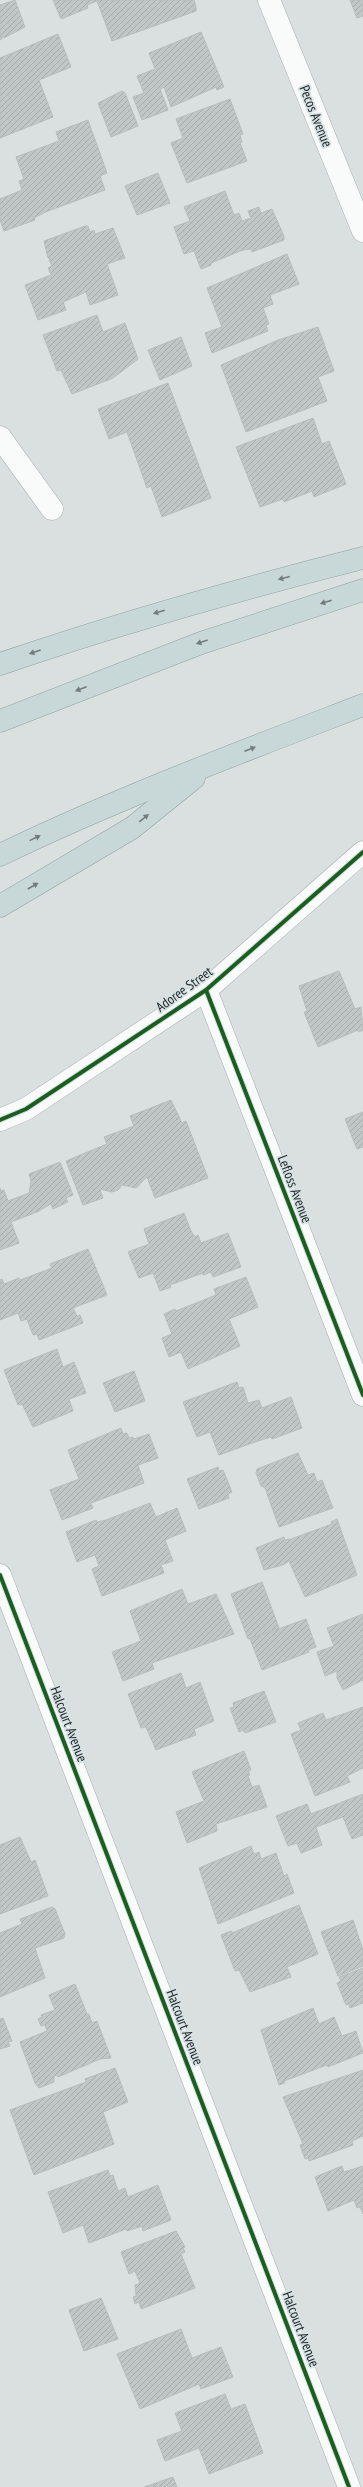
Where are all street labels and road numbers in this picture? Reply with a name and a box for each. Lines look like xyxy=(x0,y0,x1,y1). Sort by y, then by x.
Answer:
street label: Pecos Avenue xyxy=(295,82,337,150)
street label: Adoree Street xyxy=(152,962,216,1016)
street label: Lefloss Avenue xyxy=(274,1153,316,1226)
street label: Halcourt Avenue xyxy=(46,1684,92,1764)
street label: Halcourt Avenue xyxy=(162,1987,208,2067)
street label: Halcourt Avenue xyxy=(278,2289,324,2369)

